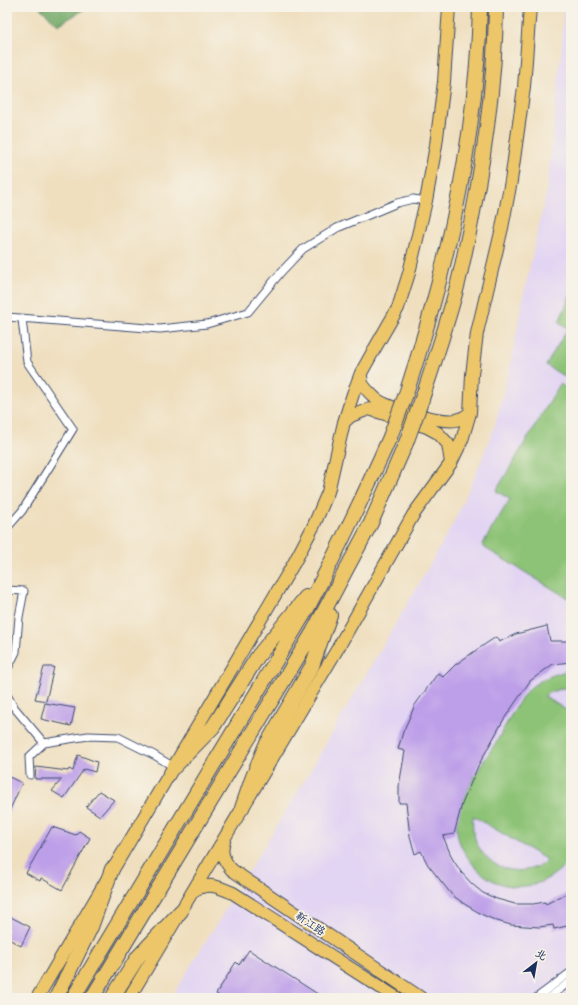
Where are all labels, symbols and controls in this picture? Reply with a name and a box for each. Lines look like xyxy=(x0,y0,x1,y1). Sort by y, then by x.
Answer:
street label: 靳江路 xyxy=(293,907,329,939)
north arrow xyxy=(516,943,556,983)
text: 北 xyxy=(532,944,551,964)

